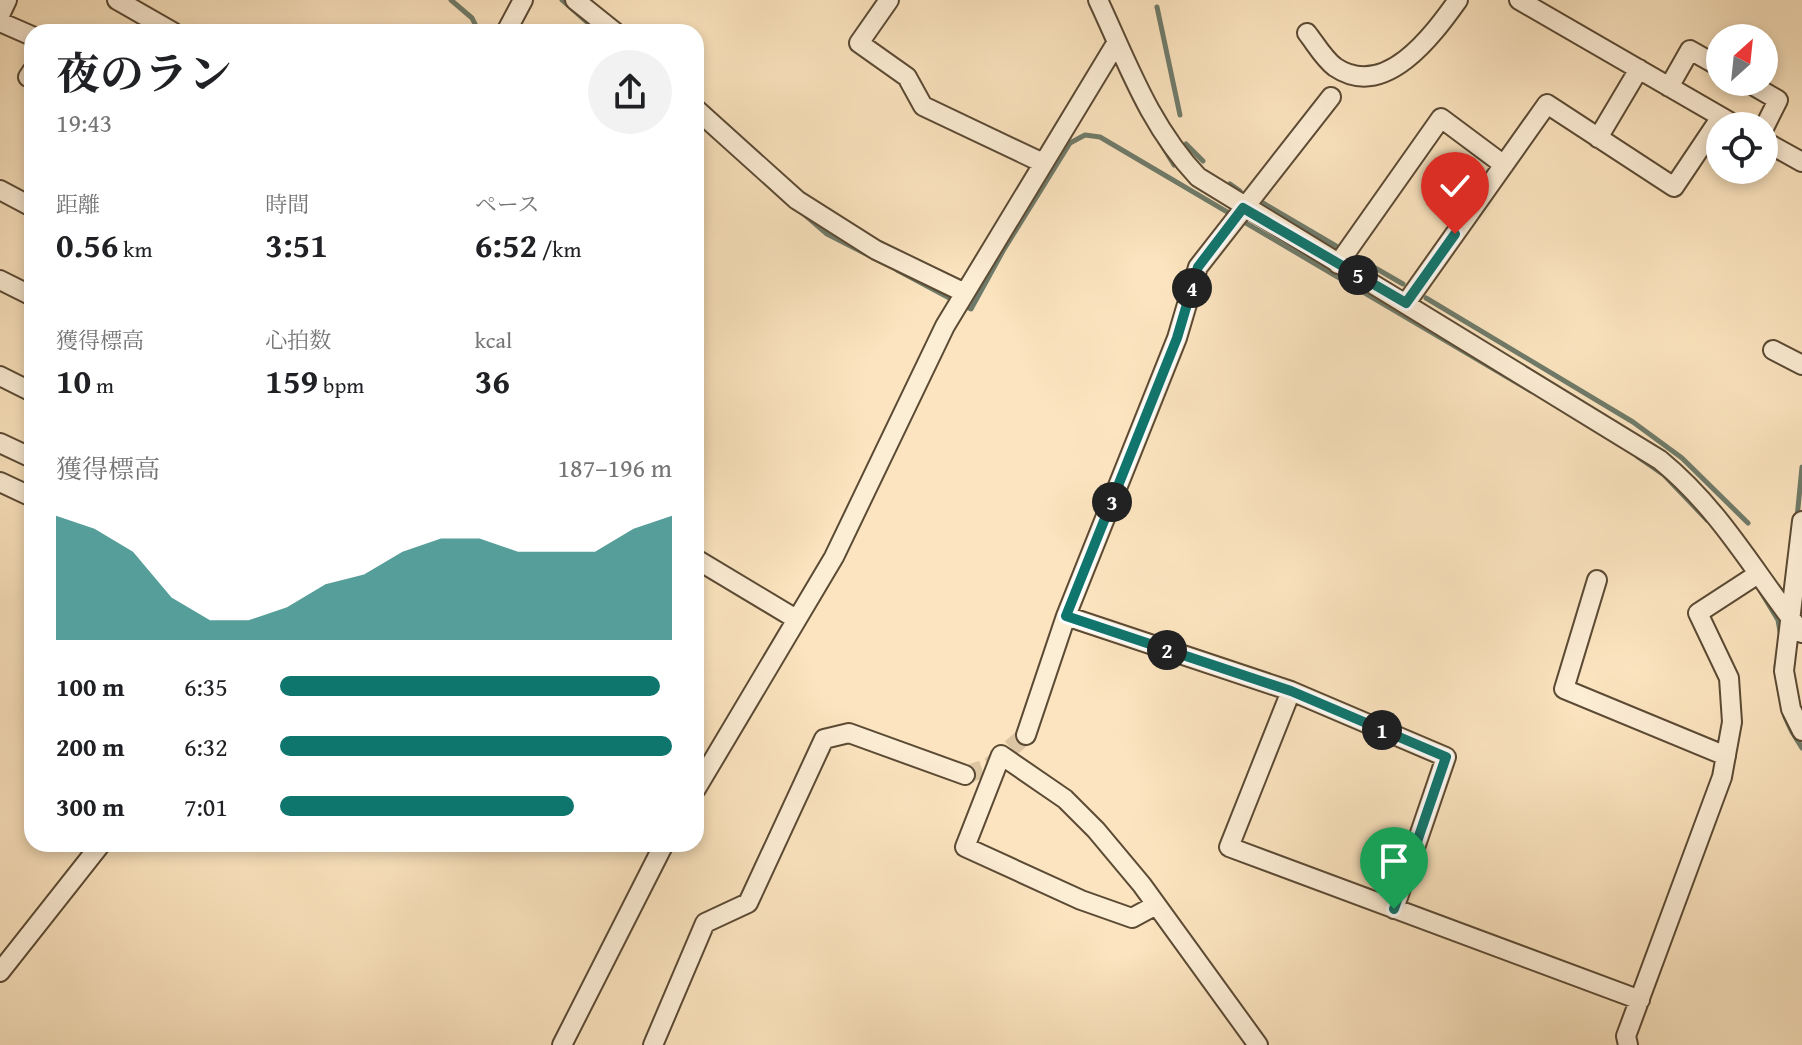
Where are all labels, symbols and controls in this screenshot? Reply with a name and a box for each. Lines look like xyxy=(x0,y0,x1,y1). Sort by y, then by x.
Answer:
north arrow xyxy=(1706,24,1778,96)
map controls xyxy=(1706,24,1778,184)
text: 夜のラン xyxy=(56,41,232,105)
button: share xyxy=(588,50,672,134)
text: 19:43 xyxy=(56,103,112,142)
button: locate xyxy=(1706,112,1778,184)
pin xyxy=(1421,152,1489,234)
icon: check xyxy=(1433,164,1477,208)
text: 距離 xyxy=(56,188,100,220)
text: 時間 xyxy=(265,188,309,220)
text: ペース xyxy=(475,188,540,220)
text: 0.56 xyxy=(56,220,118,269)
text: 3:51 xyxy=(265,220,328,269)
text: 6:52 xyxy=(475,220,537,269)
text: km xyxy=(118,233,152,265)
text: /km xyxy=(537,233,582,265)
pin: 5 xyxy=(1338,255,1378,295)
text: 5 xyxy=(1352,259,1364,291)
pin: 4 xyxy=(1172,268,1212,308)
text: 4 xyxy=(1186,272,1198,304)
text: 獲得標高 xyxy=(56,324,144,356)
text: 心拍数 xyxy=(265,324,331,356)
text: kcal xyxy=(475,324,512,356)
text: 10 xyxy=(56,356,91,405)
text: 159 xyxy=(265,356,318,405)
text: 36 xyxy=(475,356,510,405)
text: m xyxy=(91,369,114,401)
text: bpm xyxy=(318,369,364,401)
text: 187–196 m xyxy=(558,448,672,487)
text: 獲得標高 xyxy=(56,449,160,488)
pin: 3 xyxy=(1092,482,1132,522)
text: 3 xyxy=(1106,486,1118,518)
pin: 2 xyxy=(1147,630,1187,670)
text: 2 xyxy=(1161,634,1173,666)
text: 100 m xyxy=(56,667,124,706)
text: 6:35 xyxy=(184,667,228,706)
pin: 1 xyxy=(1362,710,1402,750)
text: 1 xyxy=(1376,714,1388,746)
text: 200 m xyxy=(56,727,124,766)
text: 6:32 xyxy=(184,727,228,766)
text: 300 m xyxy=(56,787,124,826)
text: 7:01 xyxy=(184,787,228,826)
pin xyxy=(1360,827,1428,909)
icon: arrive xyxy=(1372,839,1416,883)

